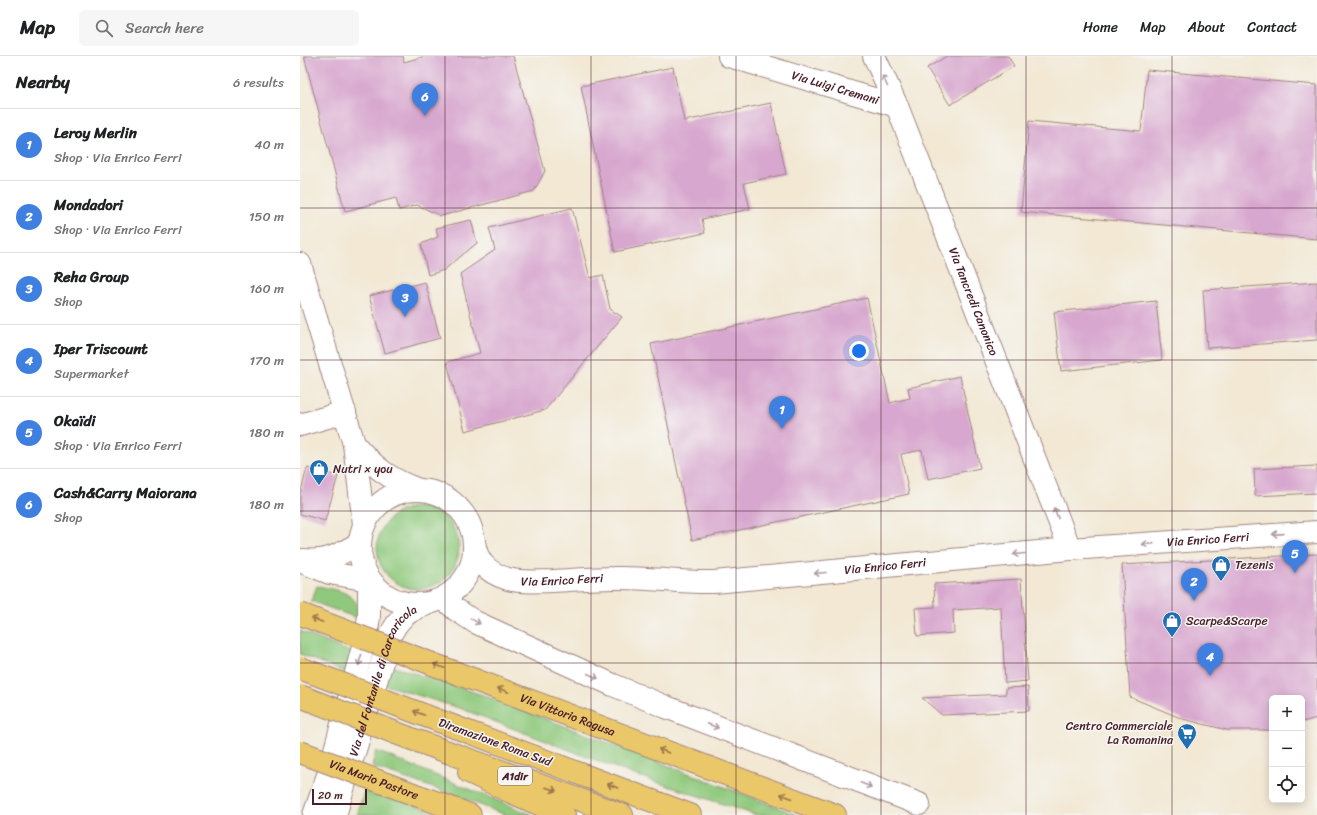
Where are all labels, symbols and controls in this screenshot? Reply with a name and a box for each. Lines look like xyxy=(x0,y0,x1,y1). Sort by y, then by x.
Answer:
search box xyxy=(79,10,359,46)
text: Map xyxy=(20,11,55,44)
text: Search here xyxy=(125,15,204,41)
text: Home xyxy=(1083,15,1118,40)
text: Map xyxy=(1140,15,1166,40)
text: About xyxy=(1188,15,1225,40)
text: Contact xyxy=(1247,15,1297,40)
icon: search xyxy=(93,17,115,39)
street label: Via Luigi Cremani xyxy=(789,64,882,111)
text: Nearby xyxy=(16,67,70,97)
text: 6 results xyxy=(233,71,284,94)
one-way arrow xyxy=(881,76,888,88)
pin: 6 xyxy=(412,83,438,116)
text: Leroy Merlin xyxy=(54,120,137,146)
text: 1 xyxy=(26,133,32,156)
text: 40 m xyxy=(254,133,284,156)
text: Shop · Via Enrico Ferri xyxy=(54,146,182,169)
text: Mondadori xyxy=(54,192,123,218)
text: 2 xyxy=(25,205,33,228)
text: 150 m xyxy=(249,205,284,228)
text: Shop · Via Enrico Ferri xyxy=(54,218,182,241)
street label: Via Tancredi Canonico xyxy=(942,244,1005,359)
text: Reha Group xyxy=(54,264,129,290)
text: 3 xyxy=(25,277,33,300)
text: 160 m xyxy=(249,277,284,300)
pin: 3 xyxy=(392,284,418,317)
text: Shop xyxy=(54,290,82,313)
text: Iper Triscount xyxy=(54,336,148,362)
your location xyxy=(849,341,869,361)
text: 4 xyxy=(25,349,33,372)
text: 170 m xyxy=(249,349,284,372)
text: Supermarket xyxy=(54,362,129,385)
pin: 1 xyxy=(769,396,795,429)
text: Okaïdi xyxy=(54,408,95,434)
text: 5 xyxy=(25,421,33,444)
text: 180 m xyxy=(249,421,284,444)
text: Shop · Via Enrico Ferri xyxy=(54,434,182,457)
shop icon: Nutri × you xyxy=(308,458,330,486)
place label: Nutri × you xyxy=(333,458,393,480)
text: Cash&Carry Maiorana xyxy=(54,480,197,506)
text: 6 xyxy=(25,493,33,516)
text: 180 m xyxy=(249,493,284,516)
text: Shop xyxy=(54,506,82,529)
one-way arrow xyxy=(1052,507,1060,519)
street label: Via Enrico Ferri xyxy=(1166,526,1250,553)
one-way arrow xyxy=(1272,531,1285,538)
one-way arrow xyxy=(1142,540,1155,547)
pin: 5 xyxy=(1282,540,1308,573)
one-way arrow xyxy=(1013,550,1026,558)
street label: Via Enrico Ferri xyxy=(843,551,928,581)
shop icon: Tezenis xyxy=(1210,554,1232,582)
place label: Tezenis xyxy=(1235,554,1273,576)
street label: Via Enrico Ferri xyxy=(521,567,604,593)
pin: 2 xyxy=(1181,568,1207,601)
one-way arrow xyxy=(814,570,827,577)
street label: Via del Fontanile di Carcaricola xyxy=(343,599,421,759)
shop icon: Scarpe&Scarpe xyxy=(1161,610,1183,638)
place label: Scarpe&Scarpe xyxy=(1186,610,1268,632)
one-way arrow xyxy=(312,616,324,624)
one-way arrow xyxy=(469,618,481,625)
pin: 4 xyxy=(1197,643,1223,676)
one-way arrow xyxy=(356,653,363,666)
one-way arrow xyxy=(433,661,445,669)
one-way arrow xyxy=(586,673,598,680)
one-way arrow xyxy=(498,686,510,694)
street label: Via Vittorio Ragusa xyxy=(517,687,618,743)
map controls xyxy=(1269,695,1305,803)
button: + xyxy=(1269,695,1305,731)
one-way arrow xyxy=(413,709,425,717)
street label: Diramazione Roma Sud xyxy=(435,711,555,773)
place label: Centro Commerciale La Romanina xyxy=(1066,715,1174,751)
one-way arrow xyxy=(706,722,718,730)
supermarket icon: Centro Commerciale La Romanina xyxy=(1176,722,1198,750)
button: − xyxy=(1269,731,1305,767)
one-way arrow xyxy=(659,746,671,754)
street label: Via Mario Pastore xyxy=(326,753,422,806)
road number: A1dir xyxy=(498,767,532,785)
button: locate xyxy=(1269,767,1305,803)
one-way arrow xyxy=(608,782,620,790)
one-way arrow xyxy=(860,782,872,790)
one-way arrow xyxy=(544,785,556,793)
text: 20 m xyxy=(318,786,343,805)
scale bar xyxy=(312,787,367,806)
one-way arrow xyxy=(780,792,792,800)

